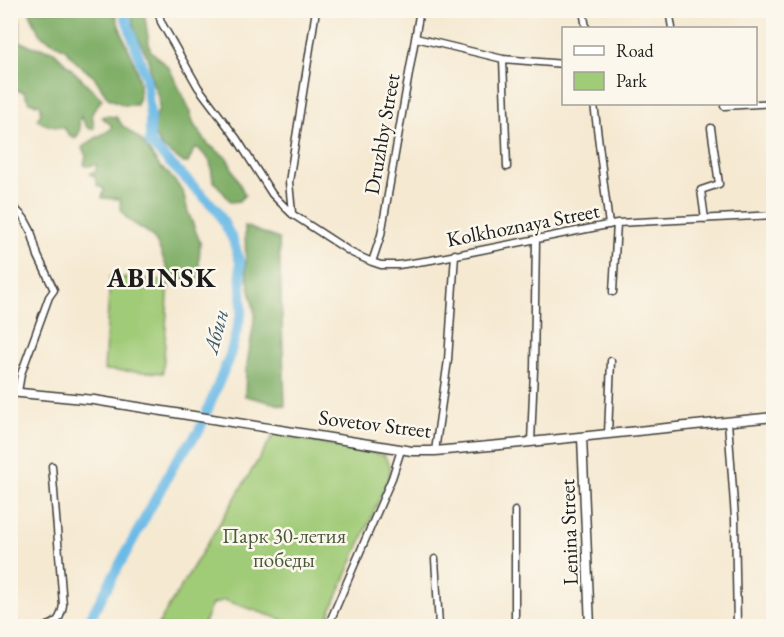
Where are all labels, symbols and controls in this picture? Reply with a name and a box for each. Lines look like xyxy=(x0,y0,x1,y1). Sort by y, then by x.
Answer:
legend xyxy=(562,27,757,105)
text: Road xyxy=(616,39,655,62)
text: Park xyxy=(616,69,647,92)
street label: Druzhby Street xyxy=(358,71,406,197)
street label: Kolkhoznaya Street xyxy=(444,196,602,253)
district label: ABINSK xyxy=(106,260,217,295)
water label: Абин xyxy=(195,306,235,358)
street label: Sovetov Street xyxy=(317,403,433,444)
street label: Lenina Street xyxy=(553,478,584,586)
park label: Парк 30-летия победы xyxy=(222,522,346,573)

